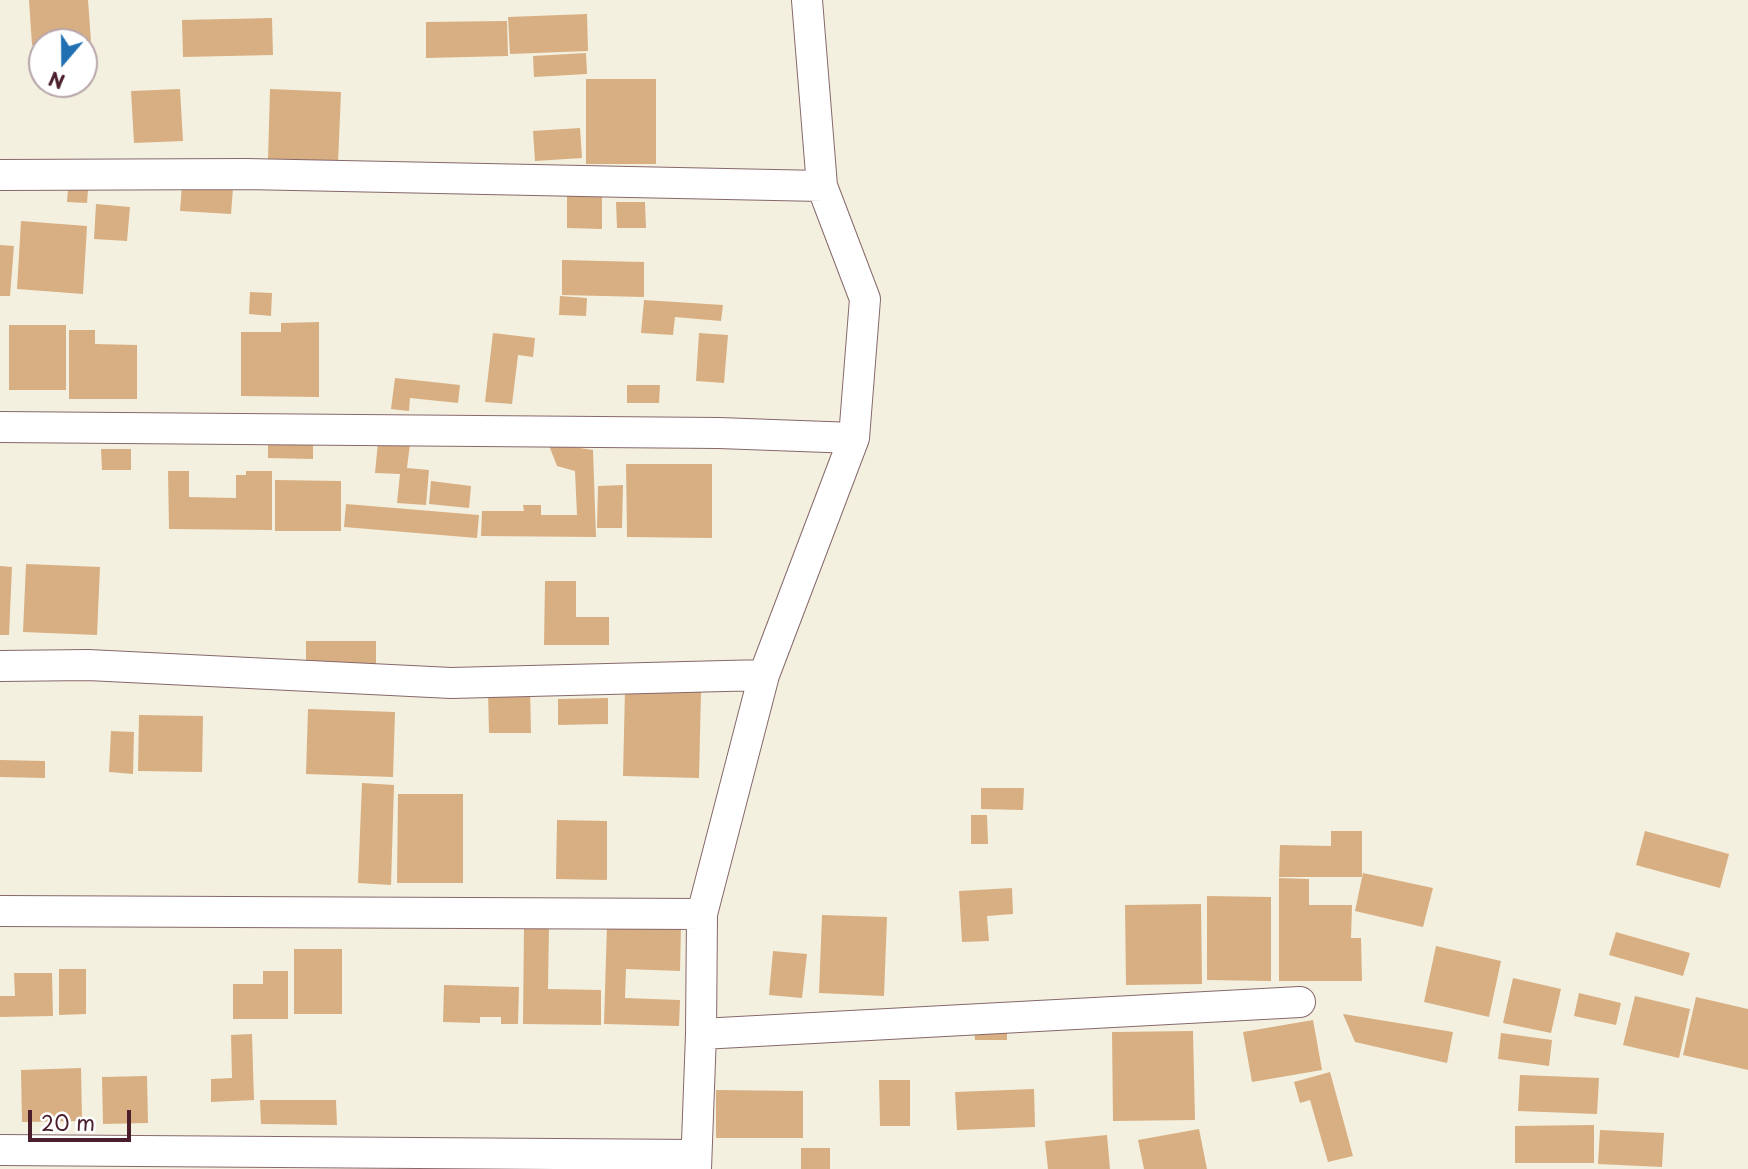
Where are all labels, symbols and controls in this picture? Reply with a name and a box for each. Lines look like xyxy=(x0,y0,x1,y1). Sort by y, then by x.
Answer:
north arrow xyxy=(28,28,98,98)
text: N xyxy=(45,65,68,97)
scale bar xyxy=(32,1096,135,1140)
text: 20 m xyxy=(41,1106,95,1138)

